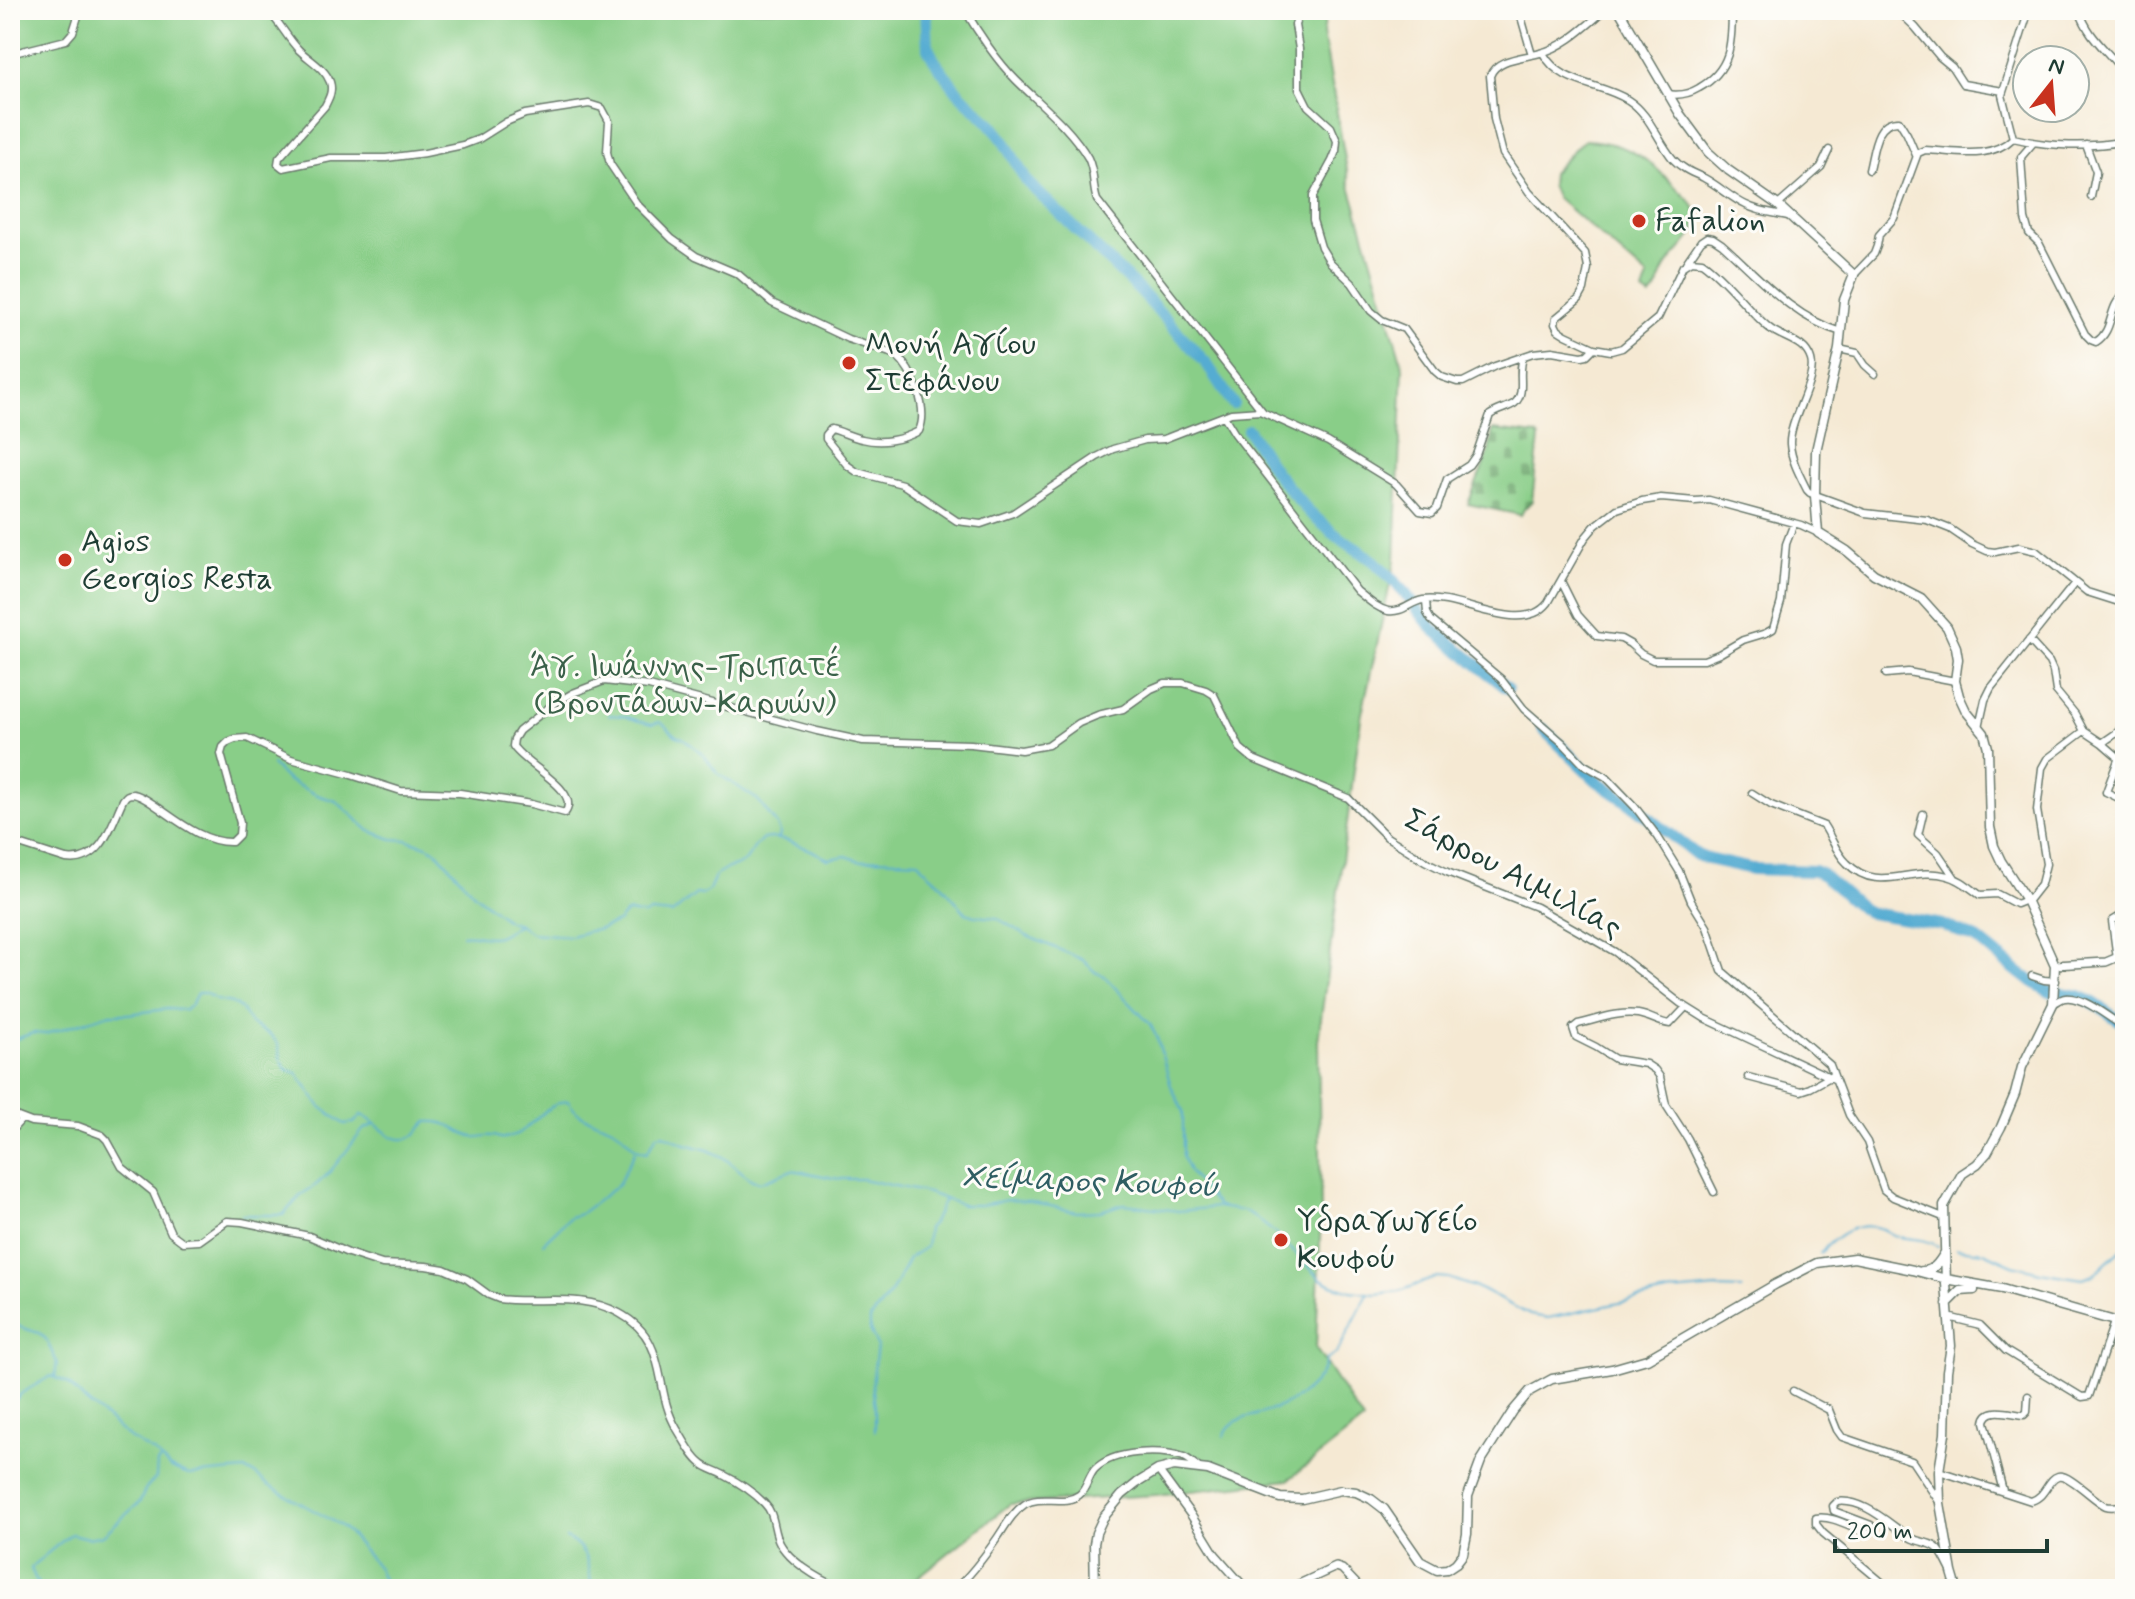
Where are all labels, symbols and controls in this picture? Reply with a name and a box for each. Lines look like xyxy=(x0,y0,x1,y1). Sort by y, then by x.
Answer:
north arrow xyxy=(2011,44,2091,124)
text: N xyxy=(2045,51,2067,82)
place label: Fafalion xyxy=(1655,200,1765,242)
marker: Fafalion xyxy=(1630,212,1648,230)
place label: Μονή Αγίου Στεφάνου xyxy=(865,324,1036,403)
marker: Μονή Αγίου Στεφάνου xyxy=(840,354,858,372)
place label: Agios Georgios Resta xyxy=(81,521,273,602)
marker: Agios Georgios Resta xyxy=(56,551,74,569)
park label: Άγ. Ιωάννης-Τριπατέ (Βροντάδων-Καρυών) xyxy=(530,645,840,725)
street label: Σάρρου Αιμιλίας xyxy=(1397,799,1629,949)
water label: Χείμαρος Κουφού xyxy=(961,1155,1220,1209)
place label: Υδραγωγείο Κουφού xyxy=(1297,1201,1478,1280)
marker: Υδραγωγείο Κουφού xyxy=(1272,1231,1290,1249)
scale bar xyxy=(1835,1503,2047,1553)
text: 200 m xyxy=(1847,1517,1913,1548)

